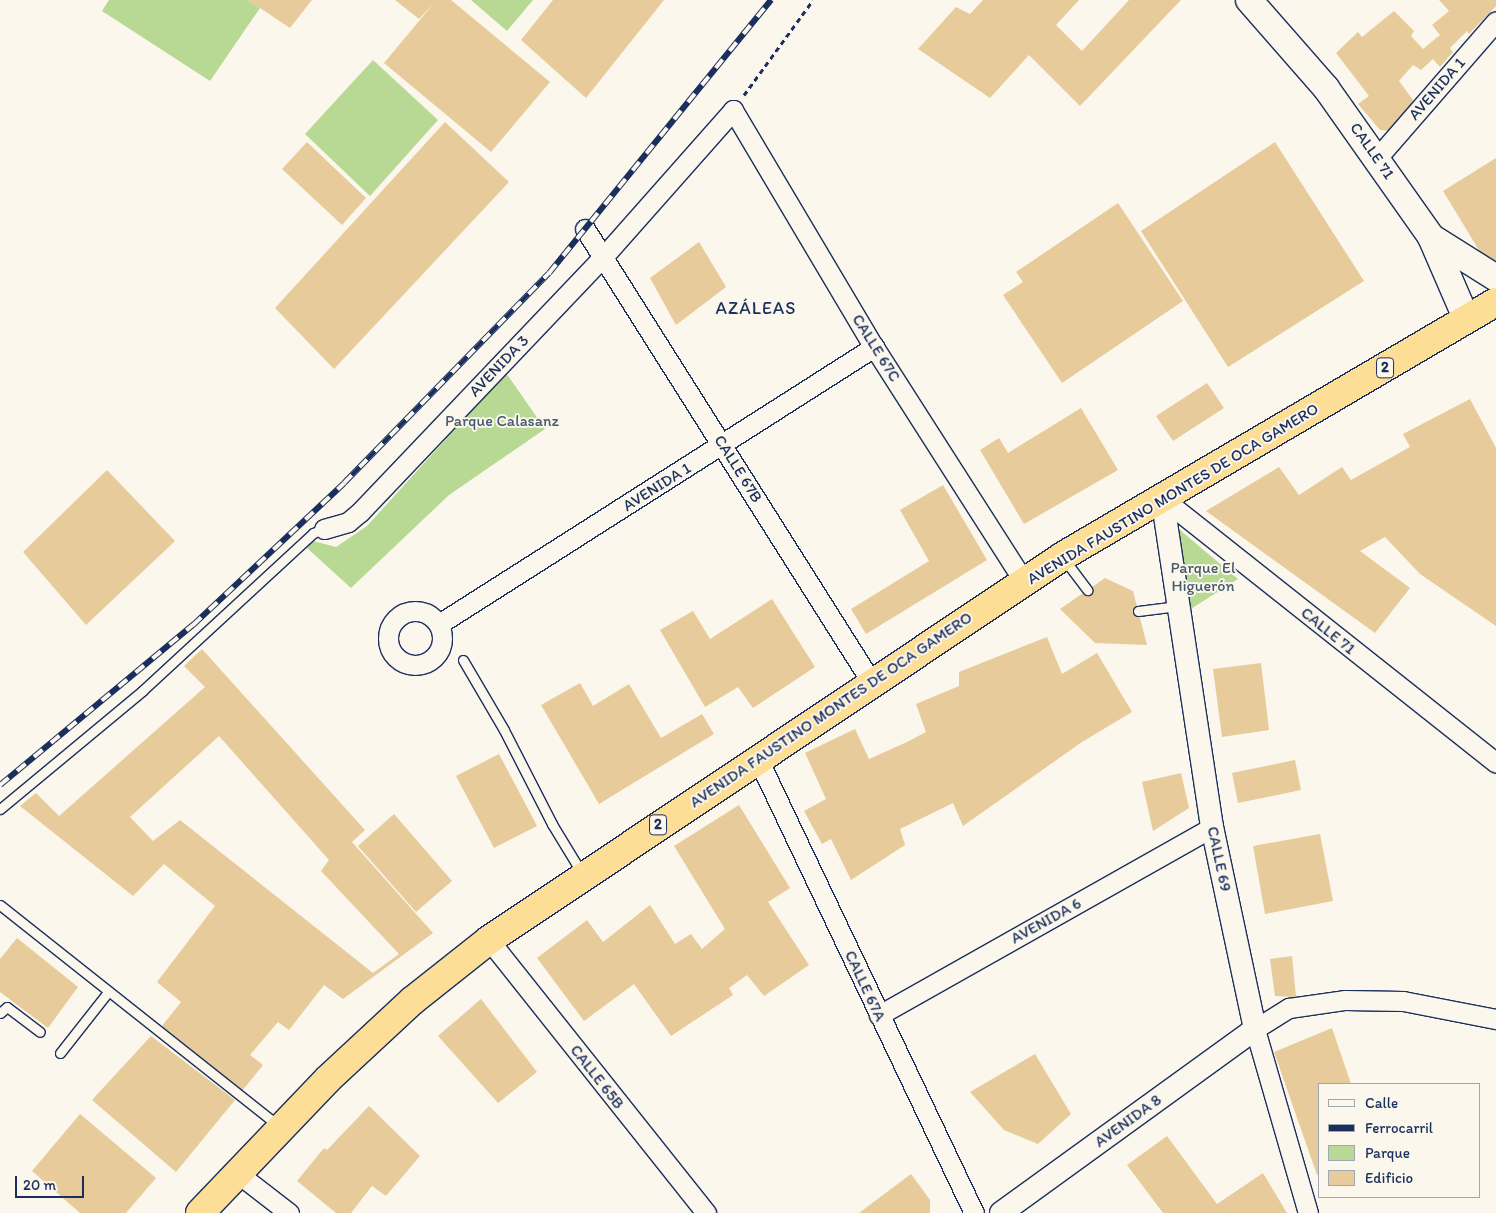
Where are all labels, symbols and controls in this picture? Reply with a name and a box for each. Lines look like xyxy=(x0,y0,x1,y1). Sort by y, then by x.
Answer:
street label: AVENIDA 1 xyxy=(1405,54,1469,124)
street label: CALLE 71 xyxy=(1346,119,1398,183)
district label: AZÁLEAS xyxy=(715,297,797,319)
street label: CALLE 67C xyxy=(848,311,904,385)
street label: AVENIDA 3 xyxy=(465,331,533,401)
road number: 2 xyxy=(1375,356,1395,380)
street label: AVENIDA FAUSTINO MONTES DE OCA GAMERO xyxy=(1024,399,1322,589)
park label: Parque Calasanz xyxy=(445,411,559,431)
street label: CALLE 67B xyxy=(710,432,766,506)
street label: AVENIDA 1 xyxy=(619,459,695,515)
park label: Parque El Higuerón xyxy=(1171,558,1235,596)
street label: CALLE 71 xyxy=(1297,603,1359,659)
street label: AVENIDA FAUSTINO MONTES DE OCA GAMERO xyxy=(686,608,976,812)
road number: 2 xyxy=(648,812,668,838)
street label: CALLE 69 xyxy=(1203,825,1235,893)
street label: AVENIDA 6 xyxy=(1007,894,1085,948)
street label: CALLE 67A xyxy=(840,948,890,1024)
street label: CALLE 65B xyxy=(566,1041,628,1113)
legend xyxy=(1318,1083,1481,1198)
street label: AVENIDA 8 xyxy=(1091,1090,1165,1152)
text: Calle xyxy=(1365,1094,1398,1112)
text: Ferrocarril xyxy=(1365,1119,1433,1137)
text: Parque xyxy=(1365,1144,1410,1162)
scale bar xyxy=(18,1166,86,1198)
text: Edificio xyxy=(1365,1169,1413,1187)
text: 20 m xyxy=(23,1176,56,1194)

